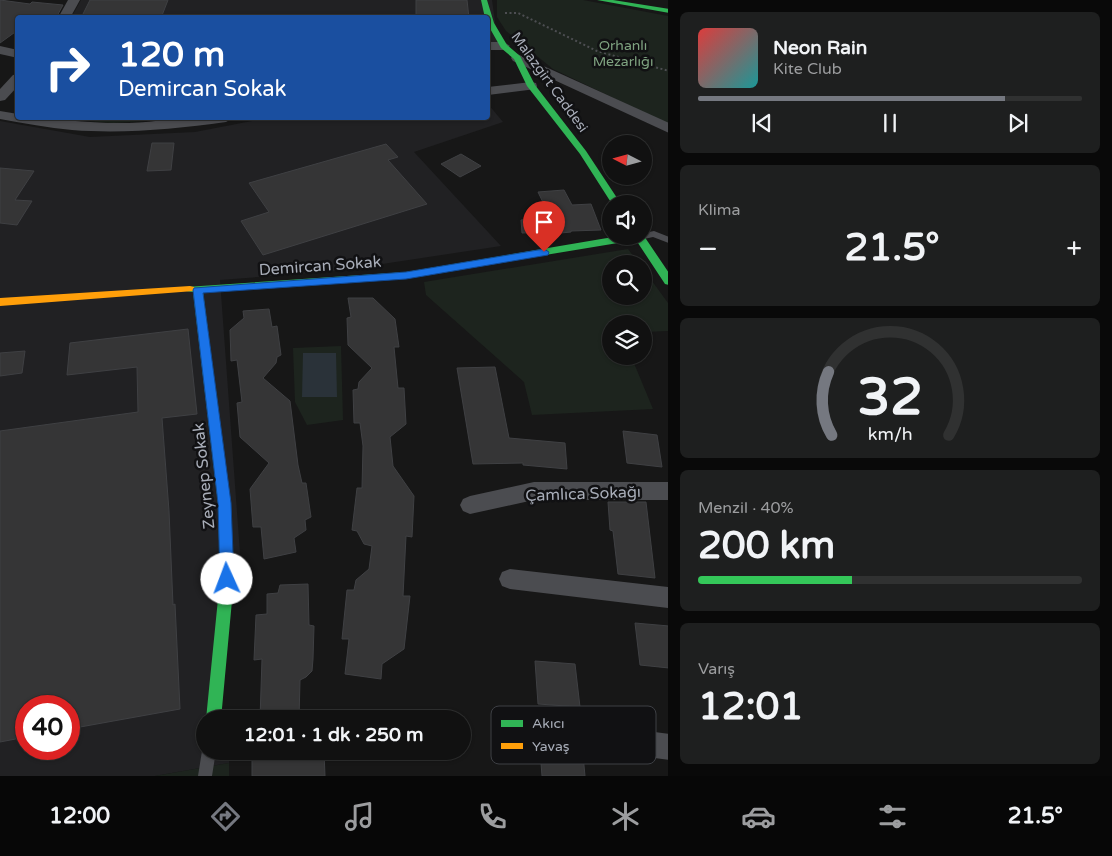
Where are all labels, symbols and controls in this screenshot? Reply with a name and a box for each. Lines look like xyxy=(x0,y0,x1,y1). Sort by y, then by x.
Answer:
street label: Malazgirt Caddesi xyxy=(508,29,592,136)
text: 120 m xyxy=(118,34,225,76)
icon: right xyxy=(35,35,100,100)
park label: Orhanlı Mezarlığı xyxy=(593,37,653,70)
text: Neon Rain xyxy=(773,37,867,59)
text: Kite Club xyxy=(773,59,842,79)
text: Demircan Sokak xyxy=(118,76,287,102)
icon: previous xyxy=(748,109,776,137)
icon: pause xyxy=(876,109,904,137)
icon: next xyxy=(1004,109,1032,137)
north arrow xyxy=(602,135,652,185)
map controls xyxy=(602,135,652,365)
button: sound xyxy=(602,195,652,245)
text: Klima xyxy=(698,200,740,220)
pin xyxy=(523,201,565,252)
icon: arrive xyxy=(530,208,558,236)
text: 21.5° xyxy=(845,225,940,271)
text: − xyxy=(698,232,718,266)
text: + xyxy=(1066,232,1082,266)
street label: Demircan Sokak xyxy=(258,252,382,280)
button: search xyxy=(602,255,652,305)
button: layers xyxy=(602,315,652,365)
text: 32 xyxy=(857,366,923,429)
street label: Zeynep Sokak xyxy=(188,422,220,530)
text: km/h xyxy=(868,424,912,445)
street label: Çamlıca Sokağı xyxy=(525,482,641,506)
text: Menzil · 40% xyxy=(698,498,794,518)
text: 200 km xyxy=(698,523,835,569)
position arrow xyxy=(200,552,252,604)
text: Varış xyxy=(698,659,735,679)
text: 12:01 xyxy=(698,684,803,730)
speed limit sign: 40 xyxy=(15,695,80,760)
legend xyxy=(491,706,656,764)
text: Akıcı xyxy=(532,715,564,732)
text: 12:01 · 1 dk · 250 m xyxy=(244,724,423,746)
text: Yavaş xyxy=(532,738,570,755)
icon: directions xyxy=(208,799,243,834)
icon: music xyxy=(342,799,377,834)
icon: phone xyxy=(475,799,510,834)
icon: climate xyxy=(608,799,643,834)
icon: car xyxy=(741,799,776,834)
icon: filters xyxy=(875,799,910,834)
text: 12:00 xyxy=(49,803,110,829)
text: 21.5° xyxy=(1008,803,1063,829)

